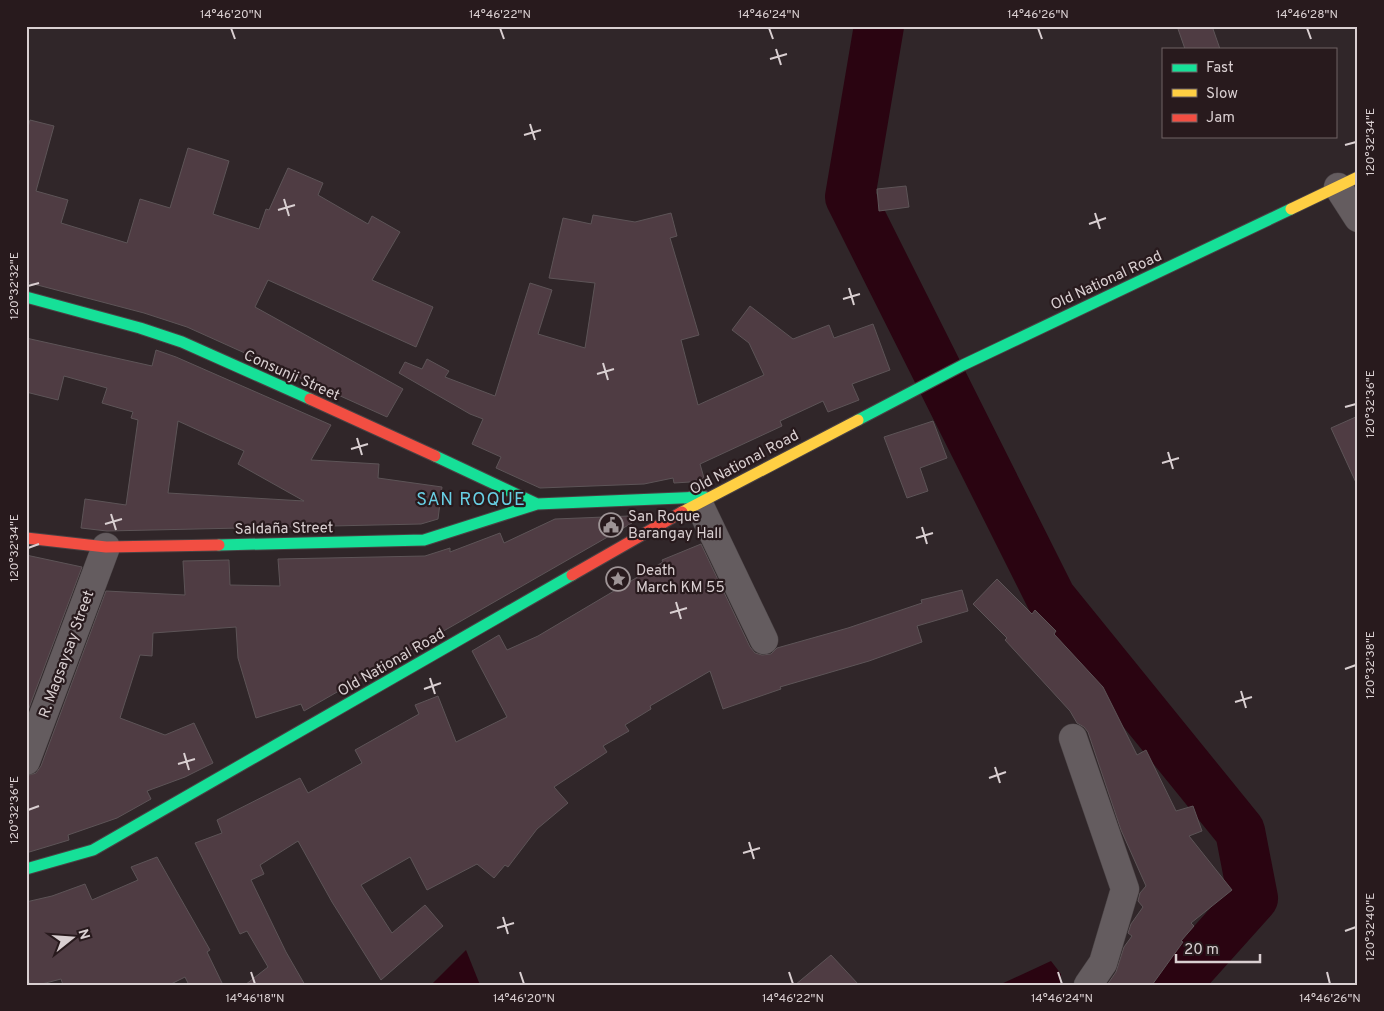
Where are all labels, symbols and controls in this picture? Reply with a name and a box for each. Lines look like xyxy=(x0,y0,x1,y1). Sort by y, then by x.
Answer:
text: 14°46'20"N xyxy=(200,7,262,23)
text: 14°46'22"N xyxy=(469,7,531,23)
text: 14°46'24"N xyxy=(738,7,800,23)
text: 14°46'26"N xyxy=(1007,7,1069,23)
text: 14°46'28"N xyxy=(1276,7,1338,23)
legend xyxy=(1162,48,1336,138)
text: Fast xyxy=(1206,59,1234,78)
text: Slow xyxy=(1206,85,1238,104)
text: 120°32'34"E xyxy=(1363,108,1379,176)
text: Jam xyxy=(1206,109,1235,128)
street label: Old National Road xyxy=(1048,247,1165,315)
text: 120°32'32"E xyxy=(7,252,23,320)
street label: Consunji Street xyxy=(240,347,342,406)
text: 120°32'36"E xyxy=(1363,370,1379,438)
street label: Old National Road xyxy=(687,427,802,500)
district label: SAN ROQUE xyxy=(416,489,526,512)
place label: San Roque Barangay Hall xyxy=(628,508,722,544)
public building icon: San Roque Barangay Hall xyxy=(598,512,624,538)
text: 120°32'34"E xyxy=(7,514,23,582)
street label: Saldaña Street xyxy=(235,519,333,540)
place label: Death March KM 55 xyxy=(636,562,725,598)
place icon: Death March KM 55 xyxy=(605,566,631,592)
street label: R. Magsaysay Street xyxy=(35,588,99,721)
street label: Old National Road xyxy=(335,625,449,702)
text: 120°32'38"E xyxy=(1363,631,1379,699)
text: 120°32'36"E xyxy=(7,776,23,844)
text: 120°32'40"E xyxy=(1363,893,1379,961)
north arrow xyxy=(48,914,98,964)
text: N xyxy=(73,927,93,942)
scale bar xyxy=(1176,931,1260,963)
text: 20 m xyxy=(1184,941,1219,960)
text: 14°46'18"N xyxy=(226,991,284,1007)
text: 14°46'20"N xyxy=(493,991,555,1007)
text: 14°46'22"N xyxy=(762,991,824,1007)
text: 14°46'24"N xyxy=(1031,991,1093,1007)
text: 14°46'26"N xyxy=(1299,991,1361,1007)

